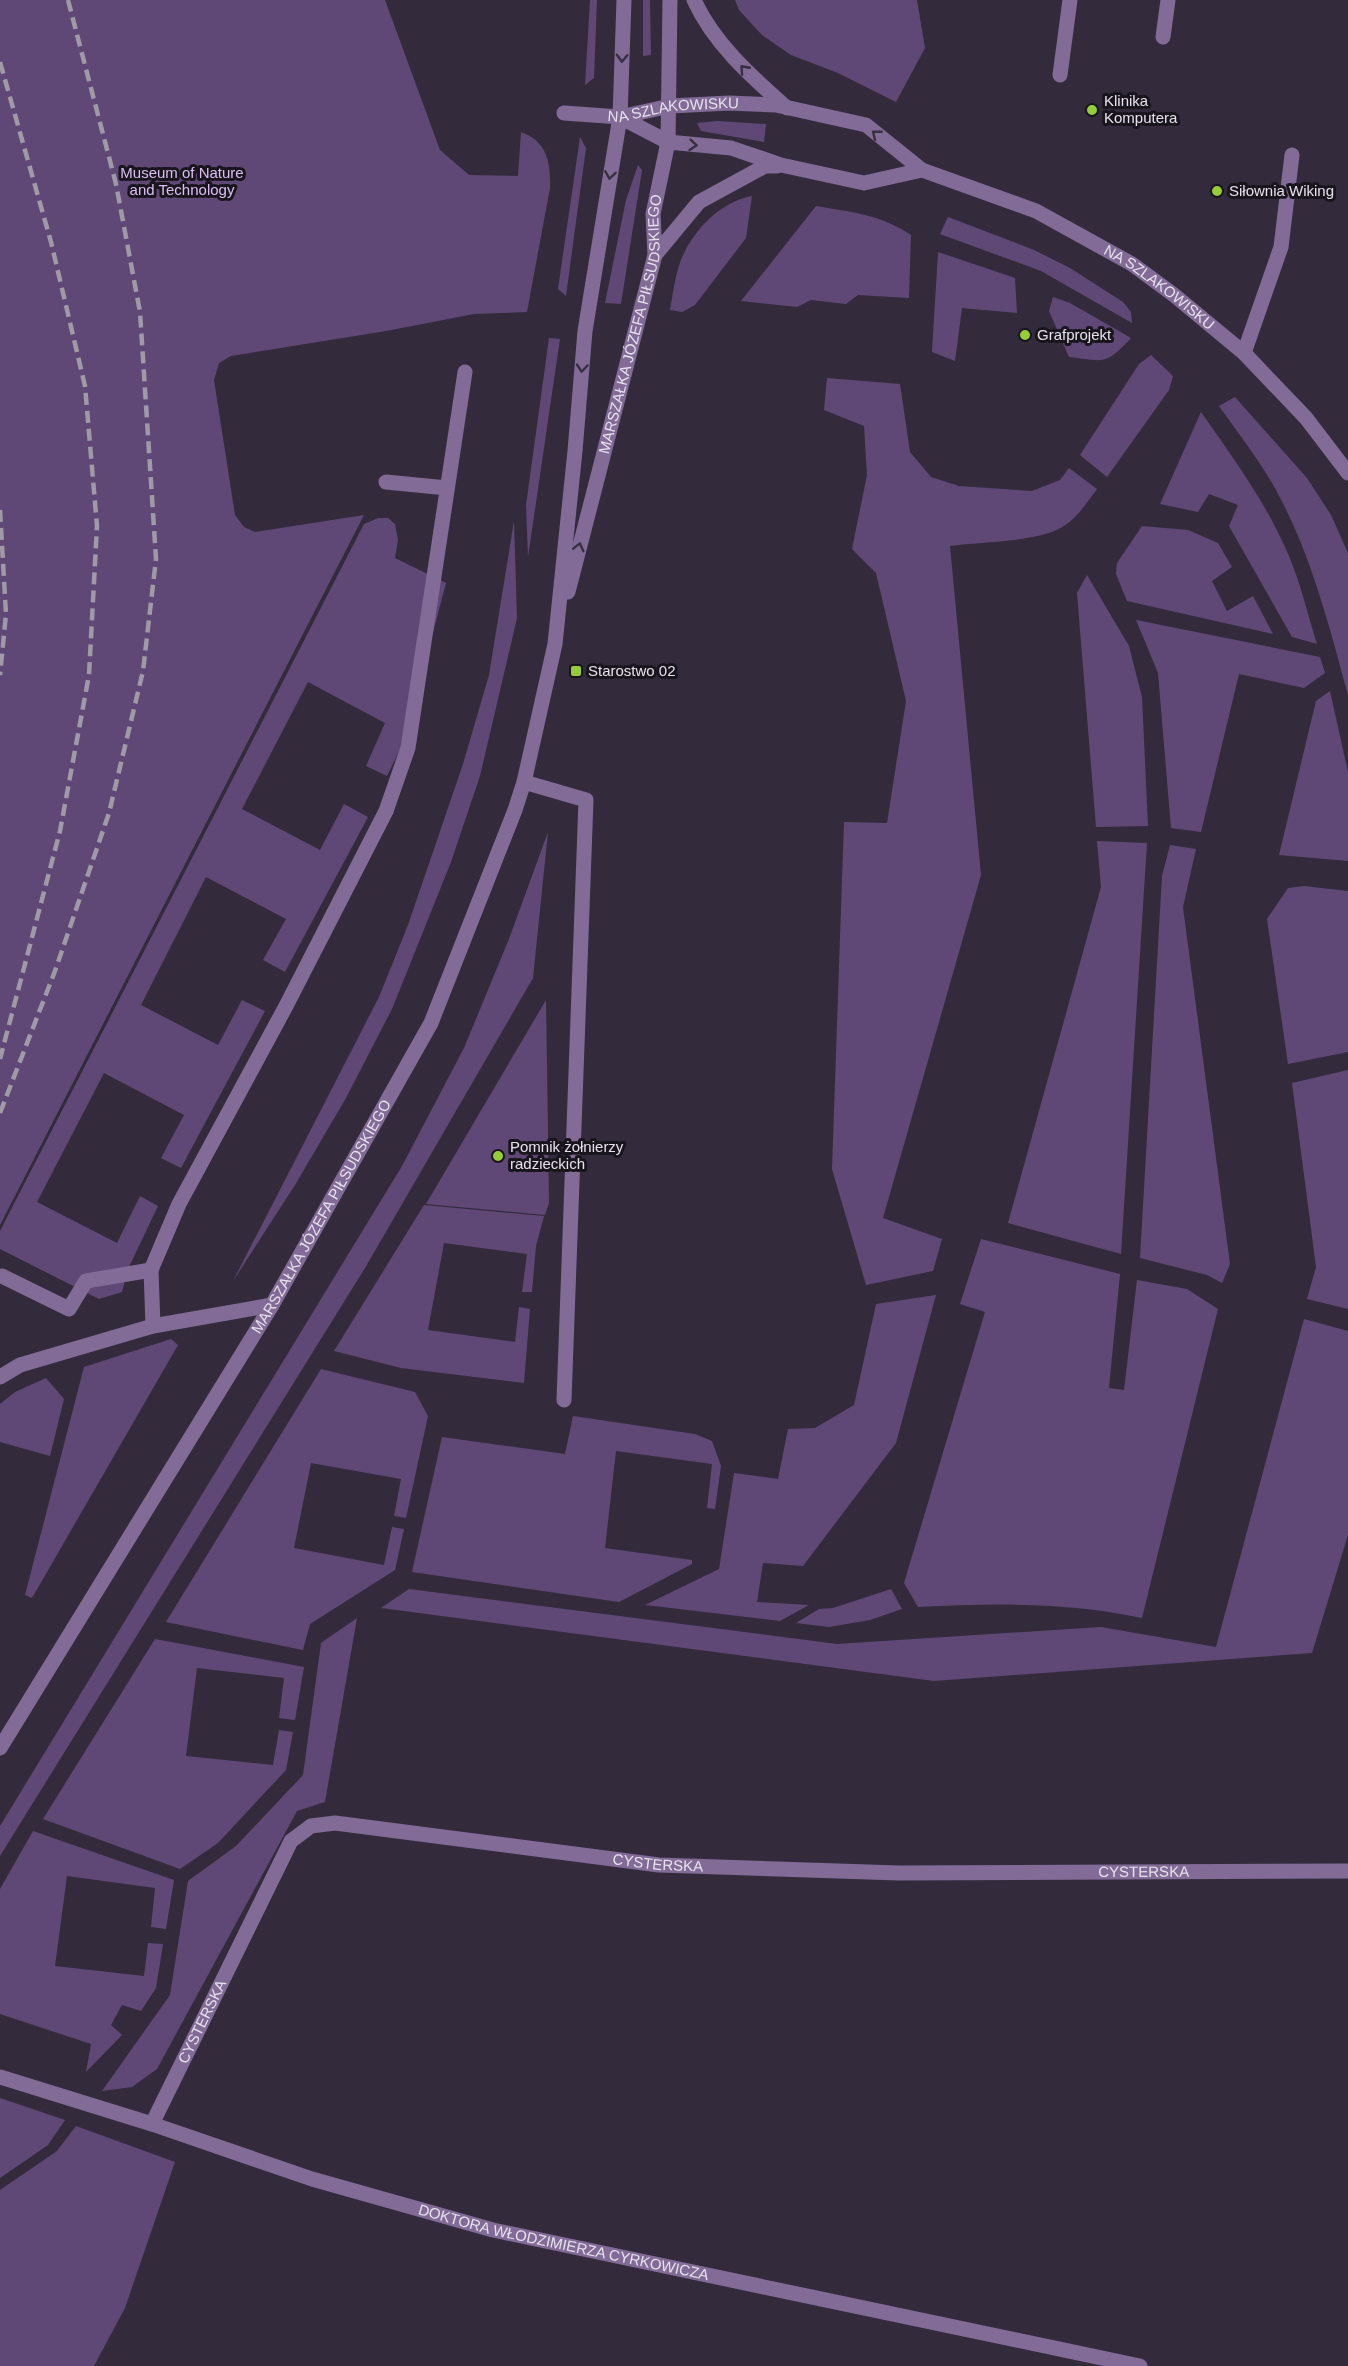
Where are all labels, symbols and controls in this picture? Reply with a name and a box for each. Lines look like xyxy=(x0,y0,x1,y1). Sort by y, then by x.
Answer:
one-way arrow xyxy=(616,54,628,63)
one-way arrow xyxy=(740,65,751,76)
place label: Klinika Komputera xyxy=(1104,92,1178,126)
street label: NA SZLAKOWISKU xyxy=(607,94,739,125)
marker: Klinika Komputera xyxy=(1085,103,1099,117)
one-way arrow xyxy=(872,130,883,141)
one-way arrow xyxy=(688,138,697,151)
park label: Museum of Nature and Technology xyxy=(120,164,244,198)
one-way arrow xyxy=(605,170,617,179)
place label: Siłownia Wiking xyxy=(1229,182,1334,199)
marker: Siłownia Wiking xyxy=(1210,184,1224,198)
street label: MARSZAŁKA JÓZEFA PIŁSUDSKIEGO xyxy=(595,193,665,456)
street label: NA SZLAKOWISKU xyxy=(1101,241,1218,333)
place label: Grafprojekt xyxy=(1037,326,1112,343)
marker: Grafprojekt xyxy=(1018,328,1032,342)
one-way arrow xyxy=(576,363,589,372)
one-way arrow xyxy=(572,542,585,552)
place label: Starostwo 02 xyxy=(588,662,676,679)
marker: Starostwo 02 xyxy=(569,664,583,678)
street label: MARSZAŁKA JÓZEFA PIŁSUDSKIEGO xyxy=(248,1097,394,1336)
place label: Pomnik żołnierzy radzieckich xyxy=(510,1138,624,1172)
marker: Pomnik żołnierzy radzieckich xyxy=(491,1149,505,1163)
street label: CYSTERSKA xyxy=(612,1850,704,1874)
street label: CYSTERSKA xyxy=(1098,1863,1189,1880)
street label: CYSTERSKA xyxy=(174,1977,229,2066)
street label: DOKTORA WŁODZIMIERZA CYRKOWICZA xyxy=(417,2200,711,2283)

